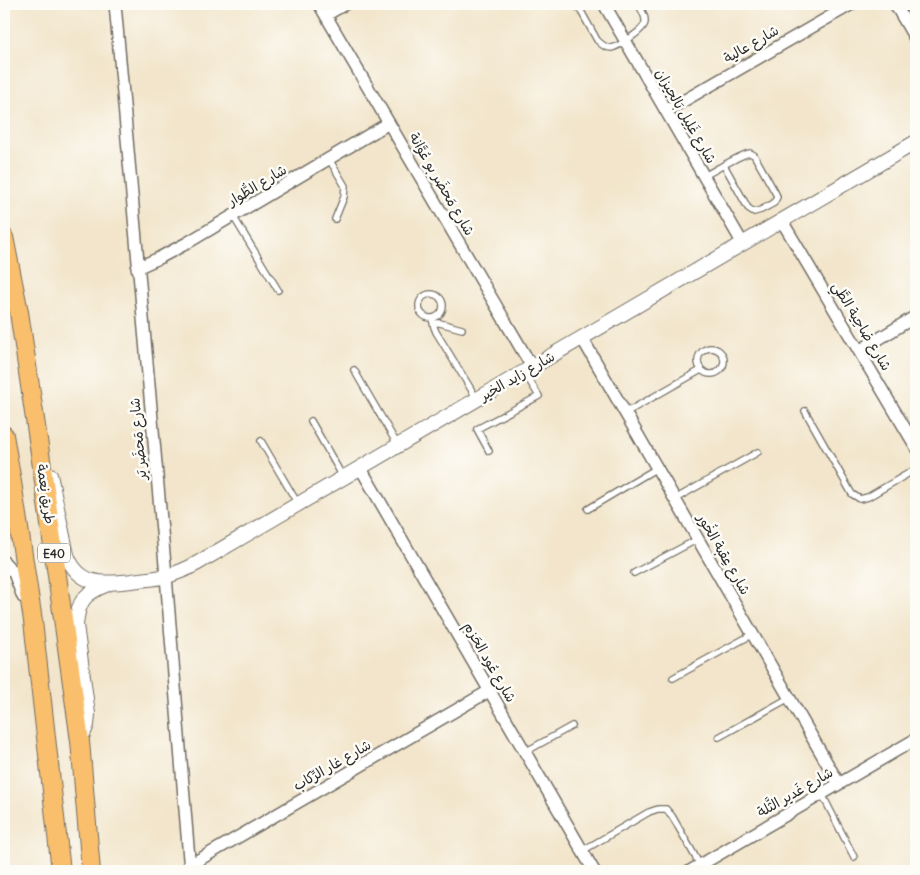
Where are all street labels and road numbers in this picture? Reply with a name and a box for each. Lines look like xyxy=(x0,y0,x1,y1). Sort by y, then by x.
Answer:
street label: شارع عالية xyxy=(720,21,782,68)
street label: شارع غَلِيل بَالجيزان xyxy=(651,65,721,167)
street label: شارع مَحضَر بو عُوَّانة xyxy=(404,129,479,239)
street label: شارع الطُّوار xyxy=(223,160,290,211)
street label: شارع ضاحِية الطَّي xyxy=(825,278,896,376)
street label: شارع زايد الخير xyxy=(475,347,558,406)
street label: شارع مَحضَر بَر xyxy=(125,397,152,482)
street label: طريق نِعمة xyxy=(33,463,59,525)
street label: شارع عِقبة الخُور xyxy=(692,509,755,598)
road number: E40 xyxy=(38,544,70,562)
street label: شارع عُود الحَزم xyxy=(458,619,520,706)
street label: شارع غار الرِّكاب xyxy=(290,735,375,795)
street label: شارع غَدير الثَّلة xyxy=(753,762,837,822)

